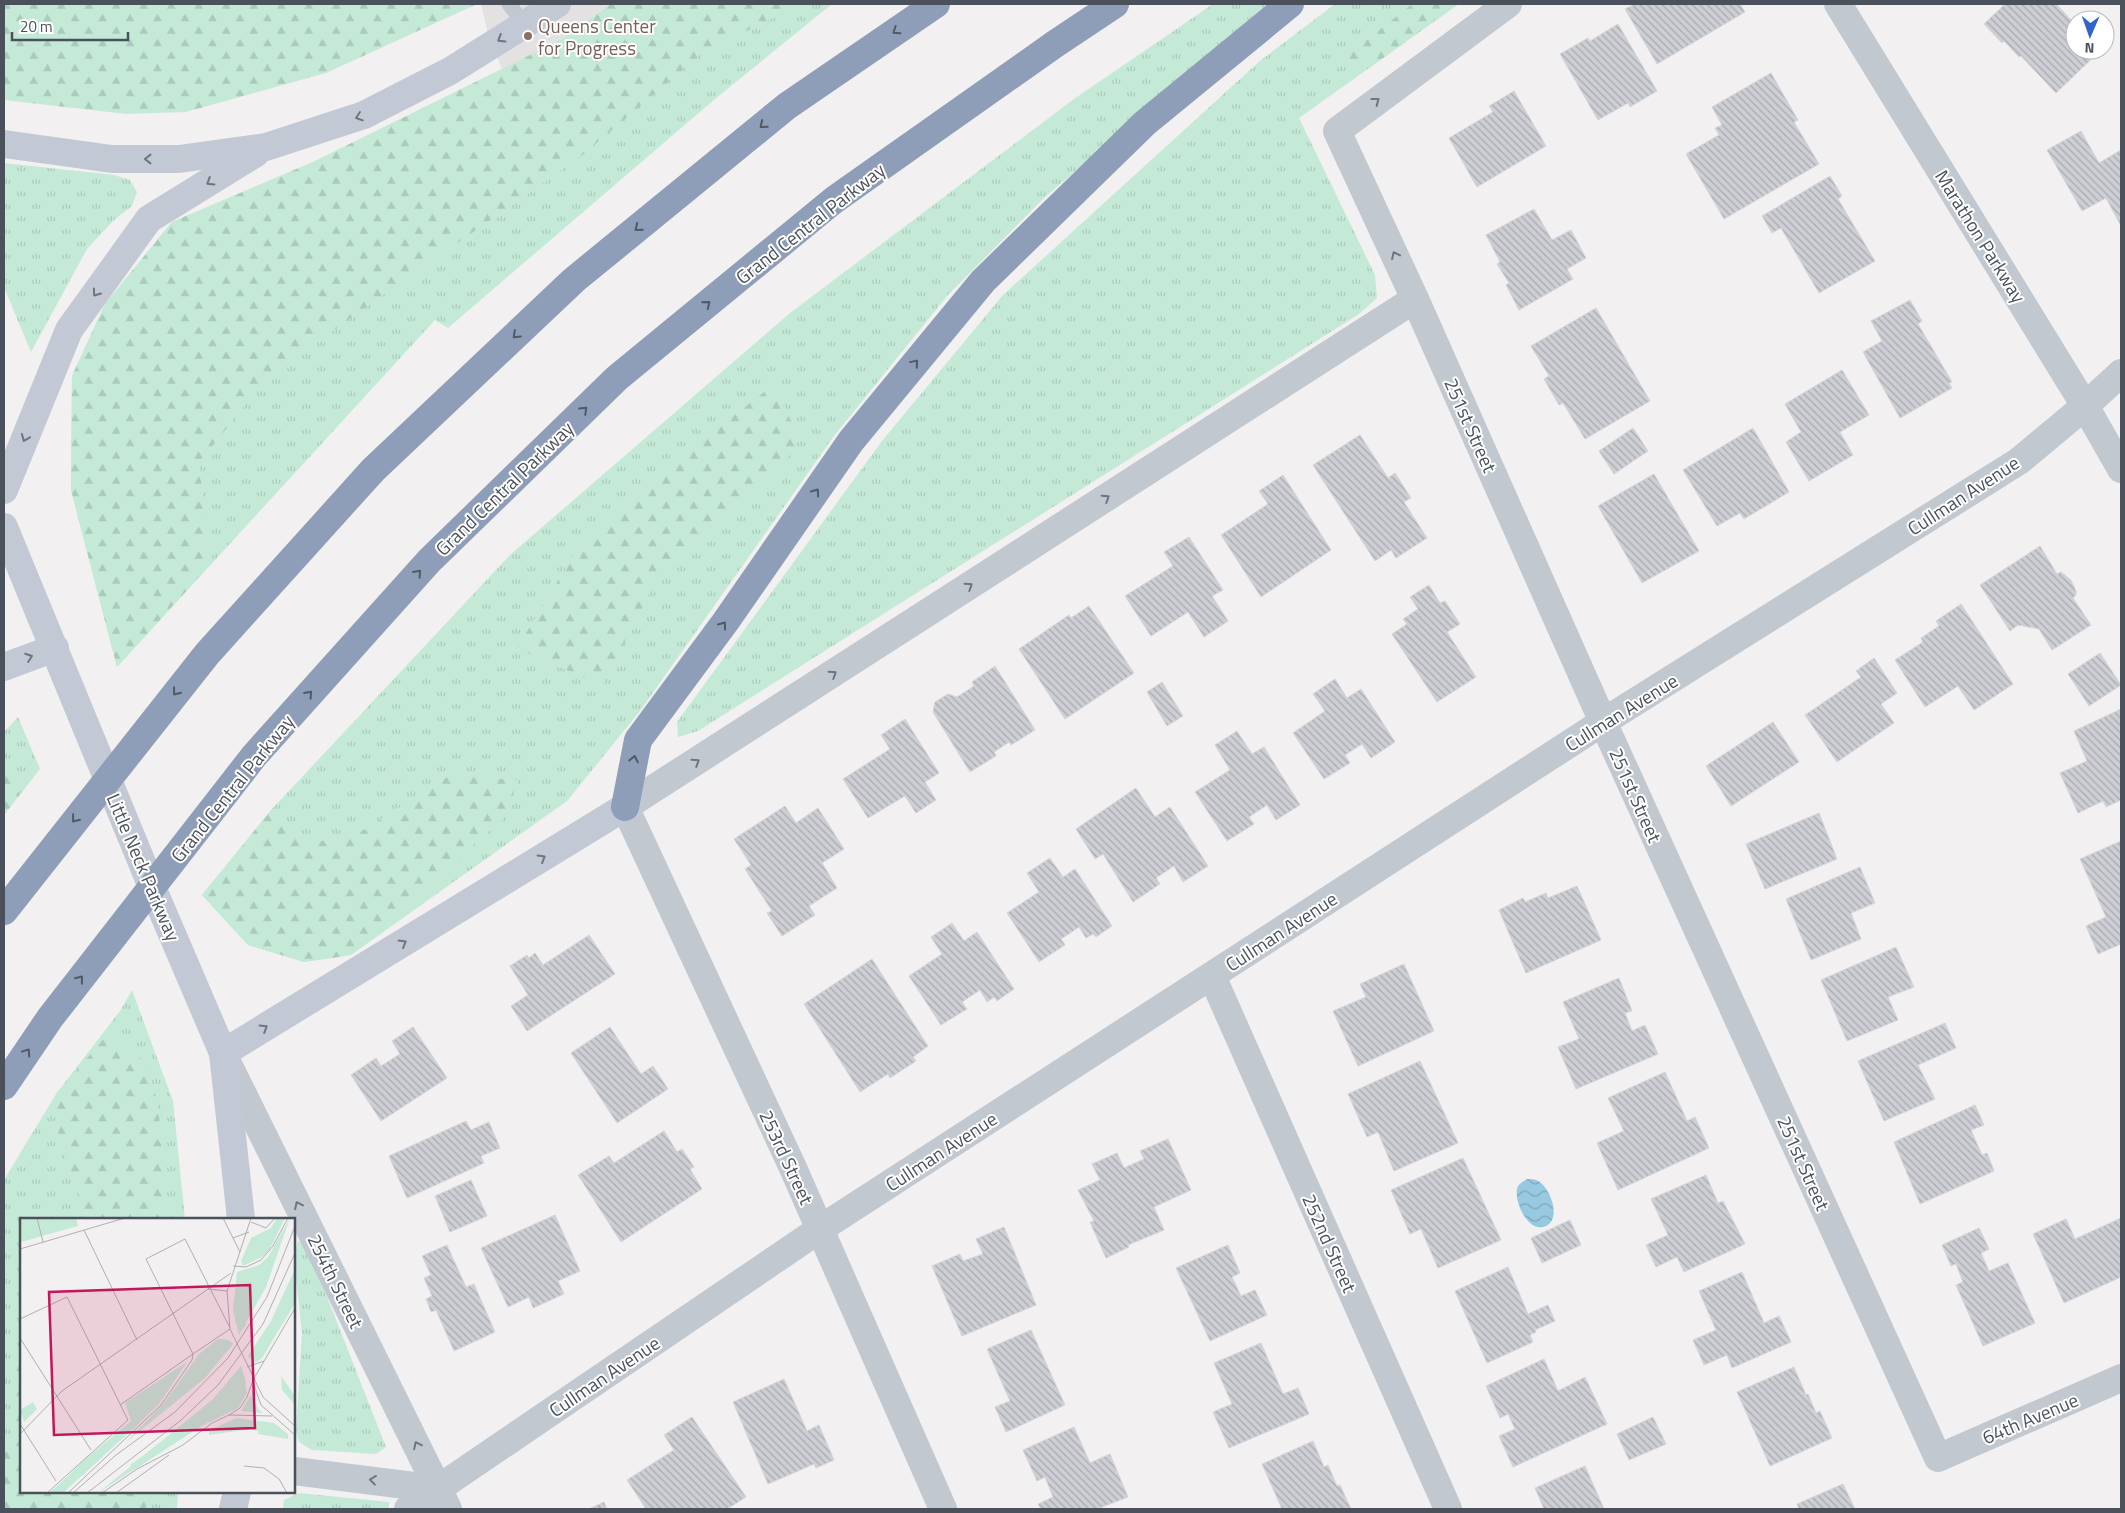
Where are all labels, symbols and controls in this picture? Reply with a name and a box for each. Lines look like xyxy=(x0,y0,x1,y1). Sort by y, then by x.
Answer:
scale bar xyxy=(12,10,129,42)
north arrow xyxy=(2065,10,2115,60)
place label: Queens Center for Progress xyxy=(538,11,656,62)
text: 20 m xyxy=(20,15,53,38)
one-way arrow xyxy=(892,25,902,34)
marker: Queens Center for Progress xyxy=(522,30,534,42)
one-way arrow xyxy=(497,32,506,42)
text: N xyxy=(2084,38,2095,59)
one-way arrow xyxy=(1371,98,1380,108)
one-way arrow xyxy=(355,111,363,121)
one-way arrow xyxy=(760,120,769,129)
one-way arrow xyxy=(144,154,152,164)
street label: Grand Central Parkway xyxy=(729,155,891,291)
street label: Marathon Parkway xyxy=(1928,164,2034,308)
one-way arrow xyxy=(206,175,215,185)
one-way arrow xyxy=(634,222,643,231)
one-way arrow xyxy=(1390,251,1401,260)
one-way arrow xyxy=(93,287,102,297)
one-way arrow xyxy=(701,302,710,310)
one-way arrow xyxy=(512,329,521,338)
one-way arrow xyxy=(910,360,919,369)
street label: 251st Street xyxy=(1437,373,1505,477)
one-way arrow xyxy=(578,407,587,416)
street label: Grand Central Parkway xyxy=(428,414,580,562)
one-way arrow xyxy=(20,434,30,442)
street label: Cullman Avenue xyxy=(1901,448,2025,542)
one-way arrow xyxy=(810,488,819,498)
one-way arrow xyxy=(1100,495,1109,504)
one-way arrow xyxy=(412,569,421,578)
one-way arrow xyxy=(964,583,973,592)
one-way arrow xyxy=(717,621,726,631)
one-way arrow xyxy=(24,653,33,663)
street label: Cullman Avenue xyxy=(1559,666,1683,758)
one-way arrow xyxy=(827,671,836,680)
one-way arrow xyxy=(174,686,182,695)
one-way arrow xyxy=(304,690,313,699)
street label: Grand Central Parkway xyxy=(163,708,301,868)
street label: 251st Street xyxy=(1602,743,1670,847)
one-way arrow xyxy=(629,755,639,764)
one-way arrow xyxy=(690,759,700,768)
street label: Little Neck Parkway xyxy=(100,789,188,945)
one-way arrow xyxy=(73,813,81,822)
one-way arrow xyxy=(536,855,545,865)
street label: Cullman Avenue xyxy=(1219,884,1343,978)
one-way arrow xyxy=(397,940,406,949)
one-way arrow xyxy=(74,976,83,985)
one-way arrow xyxy=(259,1024,268,1034)
one-way arrow xyxy=(21,1048,30,1058)
street label: Cullman Avenue xyxy=(879,1104,1003,1198)
street label: 253rd Street xyxy=(752,1105,822,1209)
street label: 251st Street xyxy=(1770,1111,1838,1215)
street label: 252nd Street xyxy=(1295,1189,1365,1297)
one-way arrow xyxy=(294,1201,304,1210)
inset map xyxy=(20,1218,295,1493)
street label: 254th Street xyxy=(301,1229,372,1333)
street label: Cullman Avenue xyxy=(543,1328,665,1424)
street label: 64th Avenue xyxy=(1977,1385,2083,1451)
one-way arrow xyxy=(413,1441,423,1450)
one-way arrow xyxy=(368,1476,377,1486)

